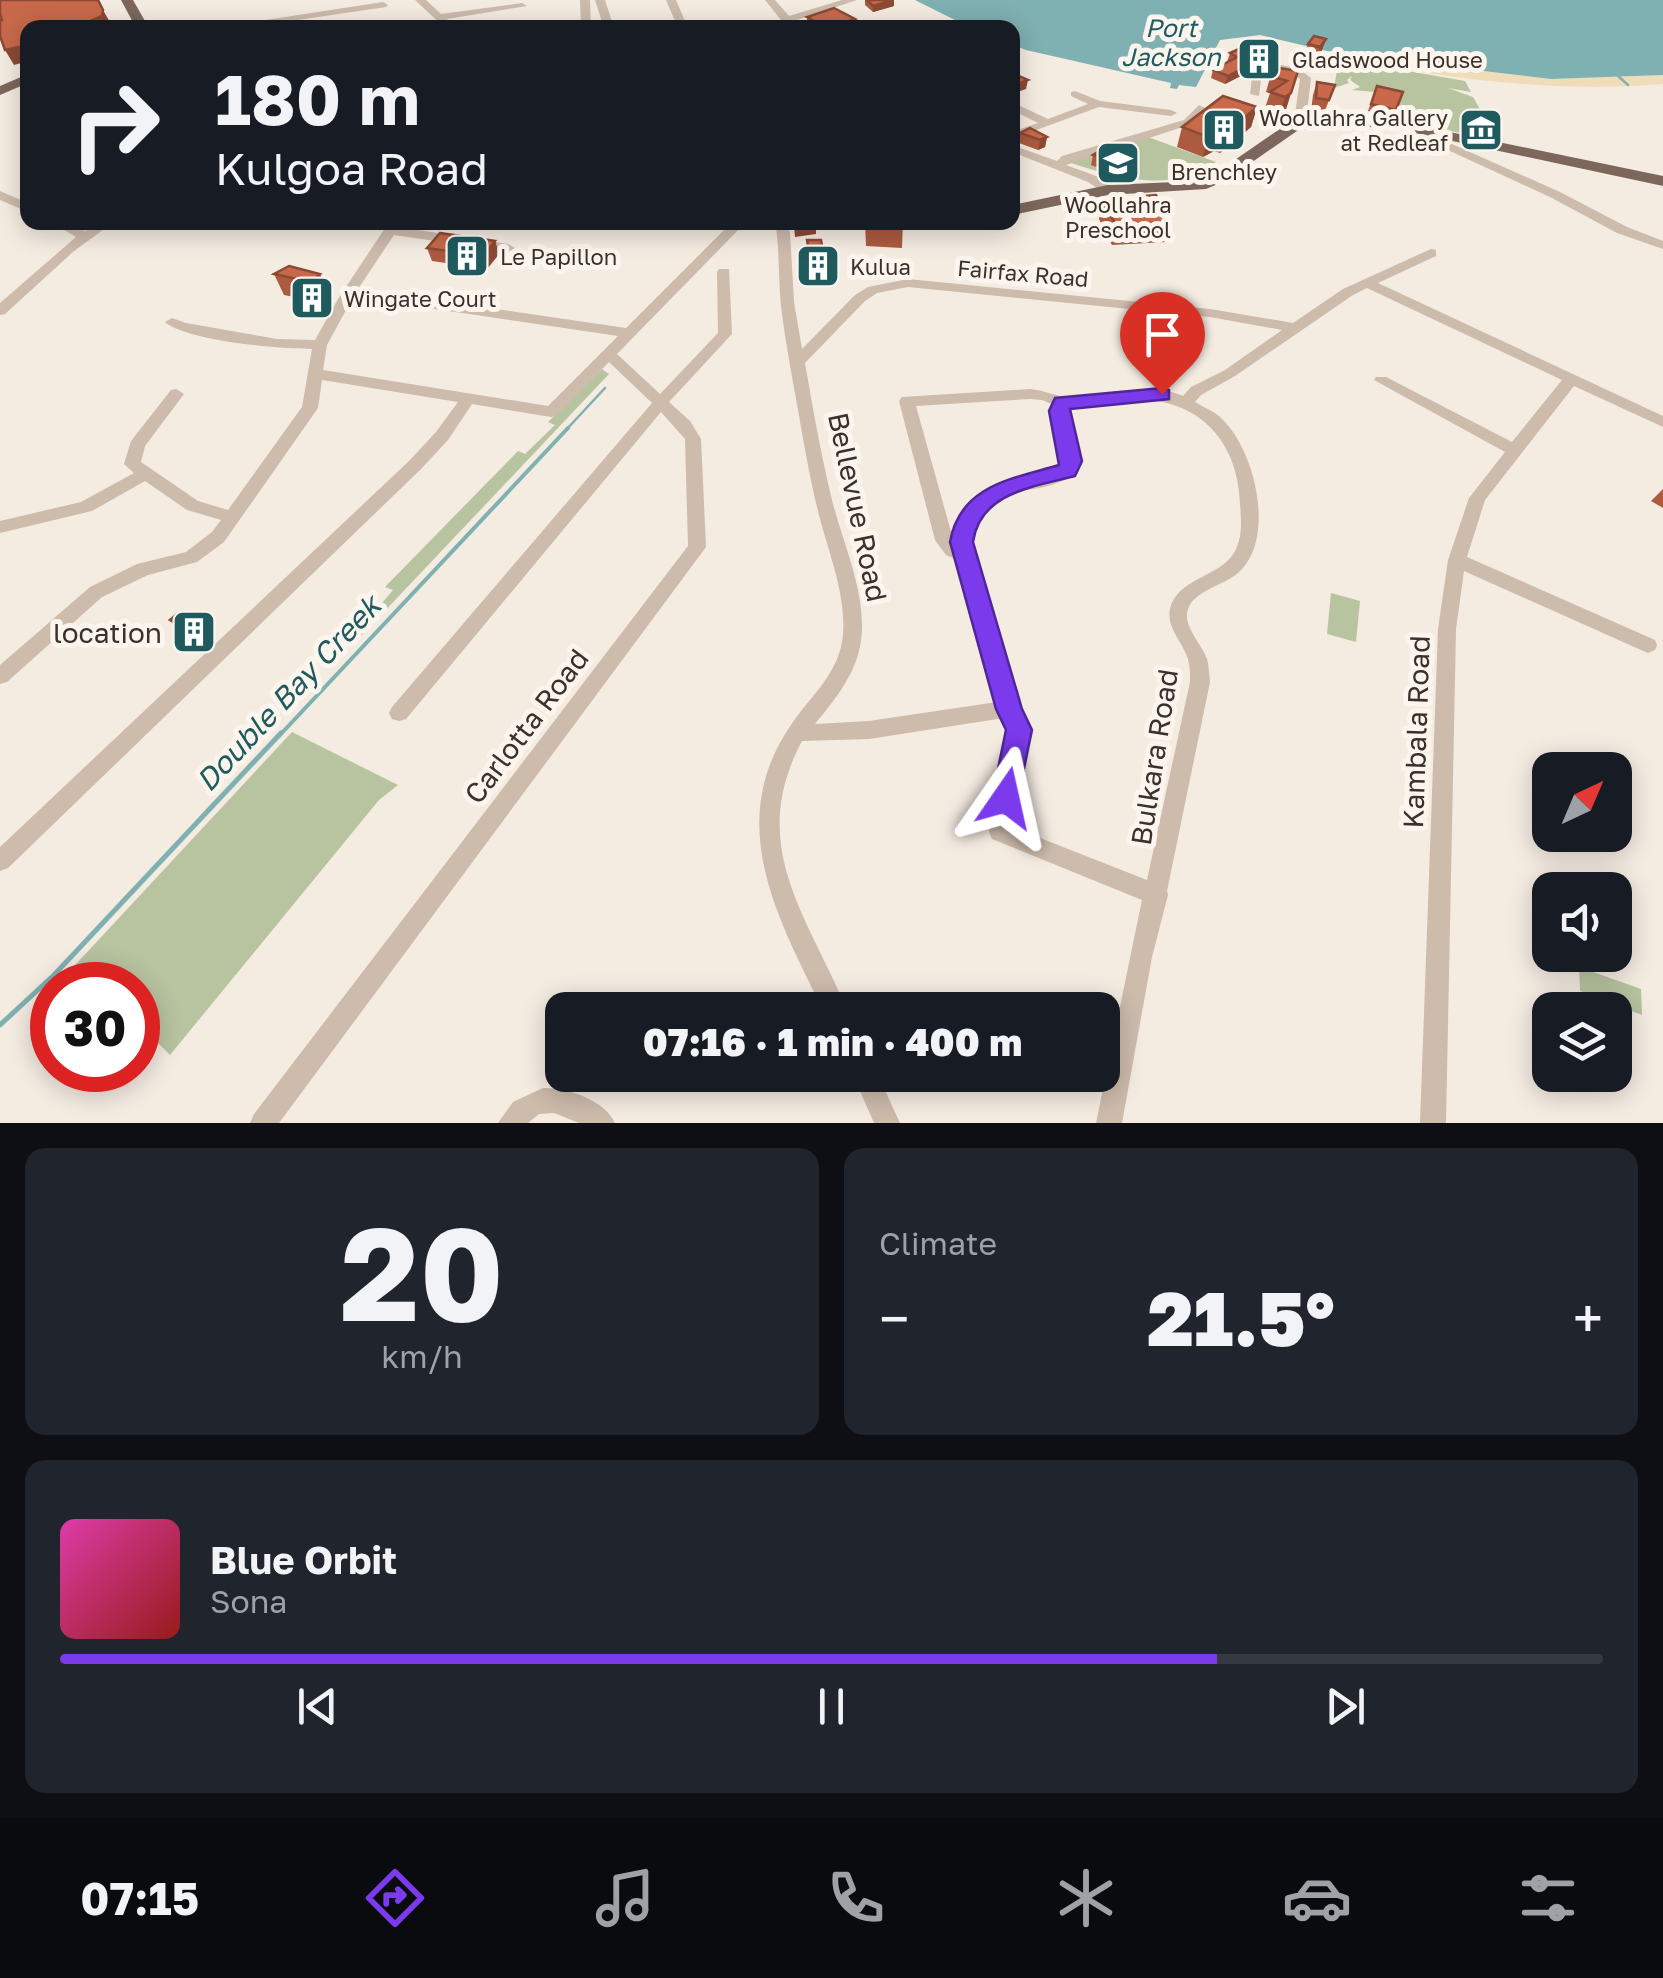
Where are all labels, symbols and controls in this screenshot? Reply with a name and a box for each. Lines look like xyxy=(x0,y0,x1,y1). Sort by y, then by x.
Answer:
water label: Port Jackson xyxy=(1121,12,1222,72)
building icon: Gladswood House xyxy=(1236,36,1282,82)
place label: Gladswood House xyxy=(1292,46,1483,73)
text: 180 m xyxy=(215,56,420,140)
icon: right xyxy=(50,60,180,190)
place label: Woollahra Gallery at Redleaf xyxy=(1259,104,1448,156)
building icon: Brenchley xyxy=(1201,107,1247,153)
museum icon: Woollahra Gallery at Redleaf xyxy=(1458,107,1504,153)
school or university icon: Woollahra Preschool xyxy=(1095,140,1141,186)
text: Kulgoa Road xyxy=(215,141,488,195)
place label: Brenchley xyxy=(1171,158,1277,185)
place label: Woollahra Preschool xyxy=(1064,191,1172,243)
building icon: Le Papillon xyxy=(444,233,490,279)
place label: Le Papillon xyxy=(500,243,617,270)
building icon: Kulua xyxy=(795,243,841,289)
place label: Kulua xyxy=(850,253,911,280)
street label: Fairfax Road xyxy=(956,254,1090,292)
building icon: Wingate Court xyxy=(289,275,335,321)
place label: Wingate Court xyxy=(344,285,497,312)
pin xyxy=(1120,292,1205,395)
icon: arrive xyxy=(1135,307,1190,362)
street label: Bellevue Road xyxy=(822,409,894,605)
water label: Double Bay Creek xyxy=(188,586,390,798)
building icon: location xyxy=(171,609,217,655)
place label: location xyxy=(53,616,162,649)
street label: Kambala Road xyxy=(1396,635,1436,829)
street label: Carlotta Road xyxy=(457,642,595,810)
street label: Bulkara Road xyxy=(1124,666,1184,848)
position arrow xyxy=(954,746,1058,850)
north arrow xyxy=(1532,752,1632,852)
map controls xyxy=(1532,752,1632,1092)
button: sound xyxy=(1532,872,1632,972)
speed limit sign: 30 xyxy=(30,962,160,1092)
button: layers xyxy=(1532,992,1632,1092)
text: 07:16 · 1 min · 400 m xyxy=(643,1019,1022,1064)
text: 20 xyxy=(340,1194,504,1350)
text: Climate xyxy=(879,1224,997,1262)
text: 21.5° xyxy=(1147,1272,1335,1363)
text: − xyxy=(879,1285,909,1351)
text: + xyxy=(1573,1285,1603,1351)
text: km/h xyxy=(381,1337,463,1375)
text: Blue Orbit xyxy=(210,1537,397,1582)
text: Sona xyxy=(210,1582,287,1620)
icon: previous xyxy=(290,1679,345,1734)
icon: pause xyxy=(804,1679,859,1734)
icon: next xyxy=(1318,1679,1373,1734)
icon: directions xyxy=(360,1863,430,1933)
icon: music xyxy=(590,1863,660,1933)
icon: phone xyxy=(821,1863,891,1933)
icon: climate xyxy=(1051,1863,1121,1933)
icon: car xyxy=(1282,1863,1352,1933)
icon: filters xyxy=(1513,1863,1583,1933)
text: 07:15 xyxy=(80,1871,199,1925)

